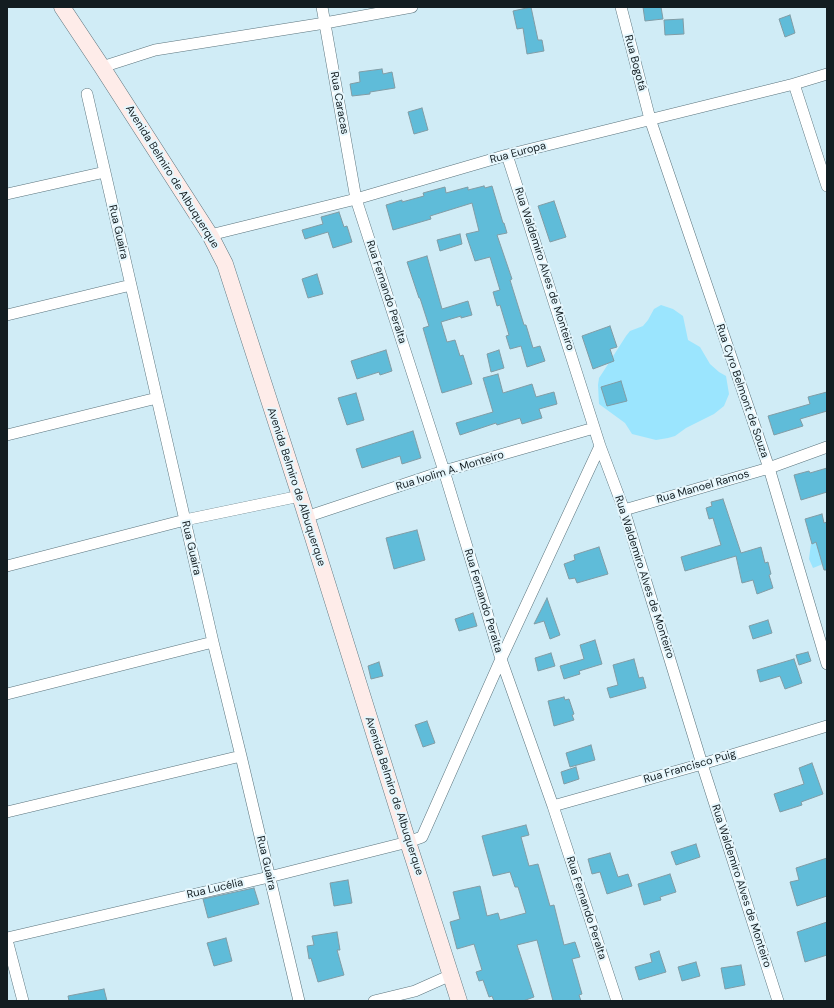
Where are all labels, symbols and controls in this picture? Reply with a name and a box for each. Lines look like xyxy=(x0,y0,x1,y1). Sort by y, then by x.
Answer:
street label: Rua Bogotá xyxy=(621,34,649,92)
street label: Rua Caracas xyxy=(327,71,351,135)
street label: Avenida Belmiro de Albuquerque xyxy=(122,103,222,251)
street label: Rua Europa xyxy=(489,139,547,167)
street label: Rua Waldemiro Alves de Monteiro xyxy=(511,186,577,352)
street label: Rua Guaira xyxy=(105,204,131,260)
street label: Rua Fernando Peralta xyxy=(363,239,409,345)
street label: Rua Cyro Belmont de Souza xyxy=(713,322,771,460)
street label: Avenida Belmiro de Albuquerque xyxy=(264,406,328,568)
street label: Rua Ivolim A. Monteiro xyxy=(394,448,506,494)
street label: Rua Manoel Ramos xyxy=(655,467,751,507)
street label: Rua Waldemiro Alves de Monteiro xyxy=(611,494,677,660)
street label: Rua Guaira xyxy=(178,520,204,576)
street label: Rua Fernando Peralta xyxy=(461,548,505,654)
street label: Avenida Belmiro de Albuquerque xyxy=(362,715,426,877)
street label: Rua Francisco Puig xyxy=(642,747,738,787)
street label: Rua Waldemiro Alves de Monteiro xyxy=(708,803,774,969)
street label: Rua Guaira xyxy=(253,835,279,891)
street label: Rua Fernando Peralta xyxy=(563,855,609,961)
street label: Rua Lucélia xyxy=(186,876,244,902)

